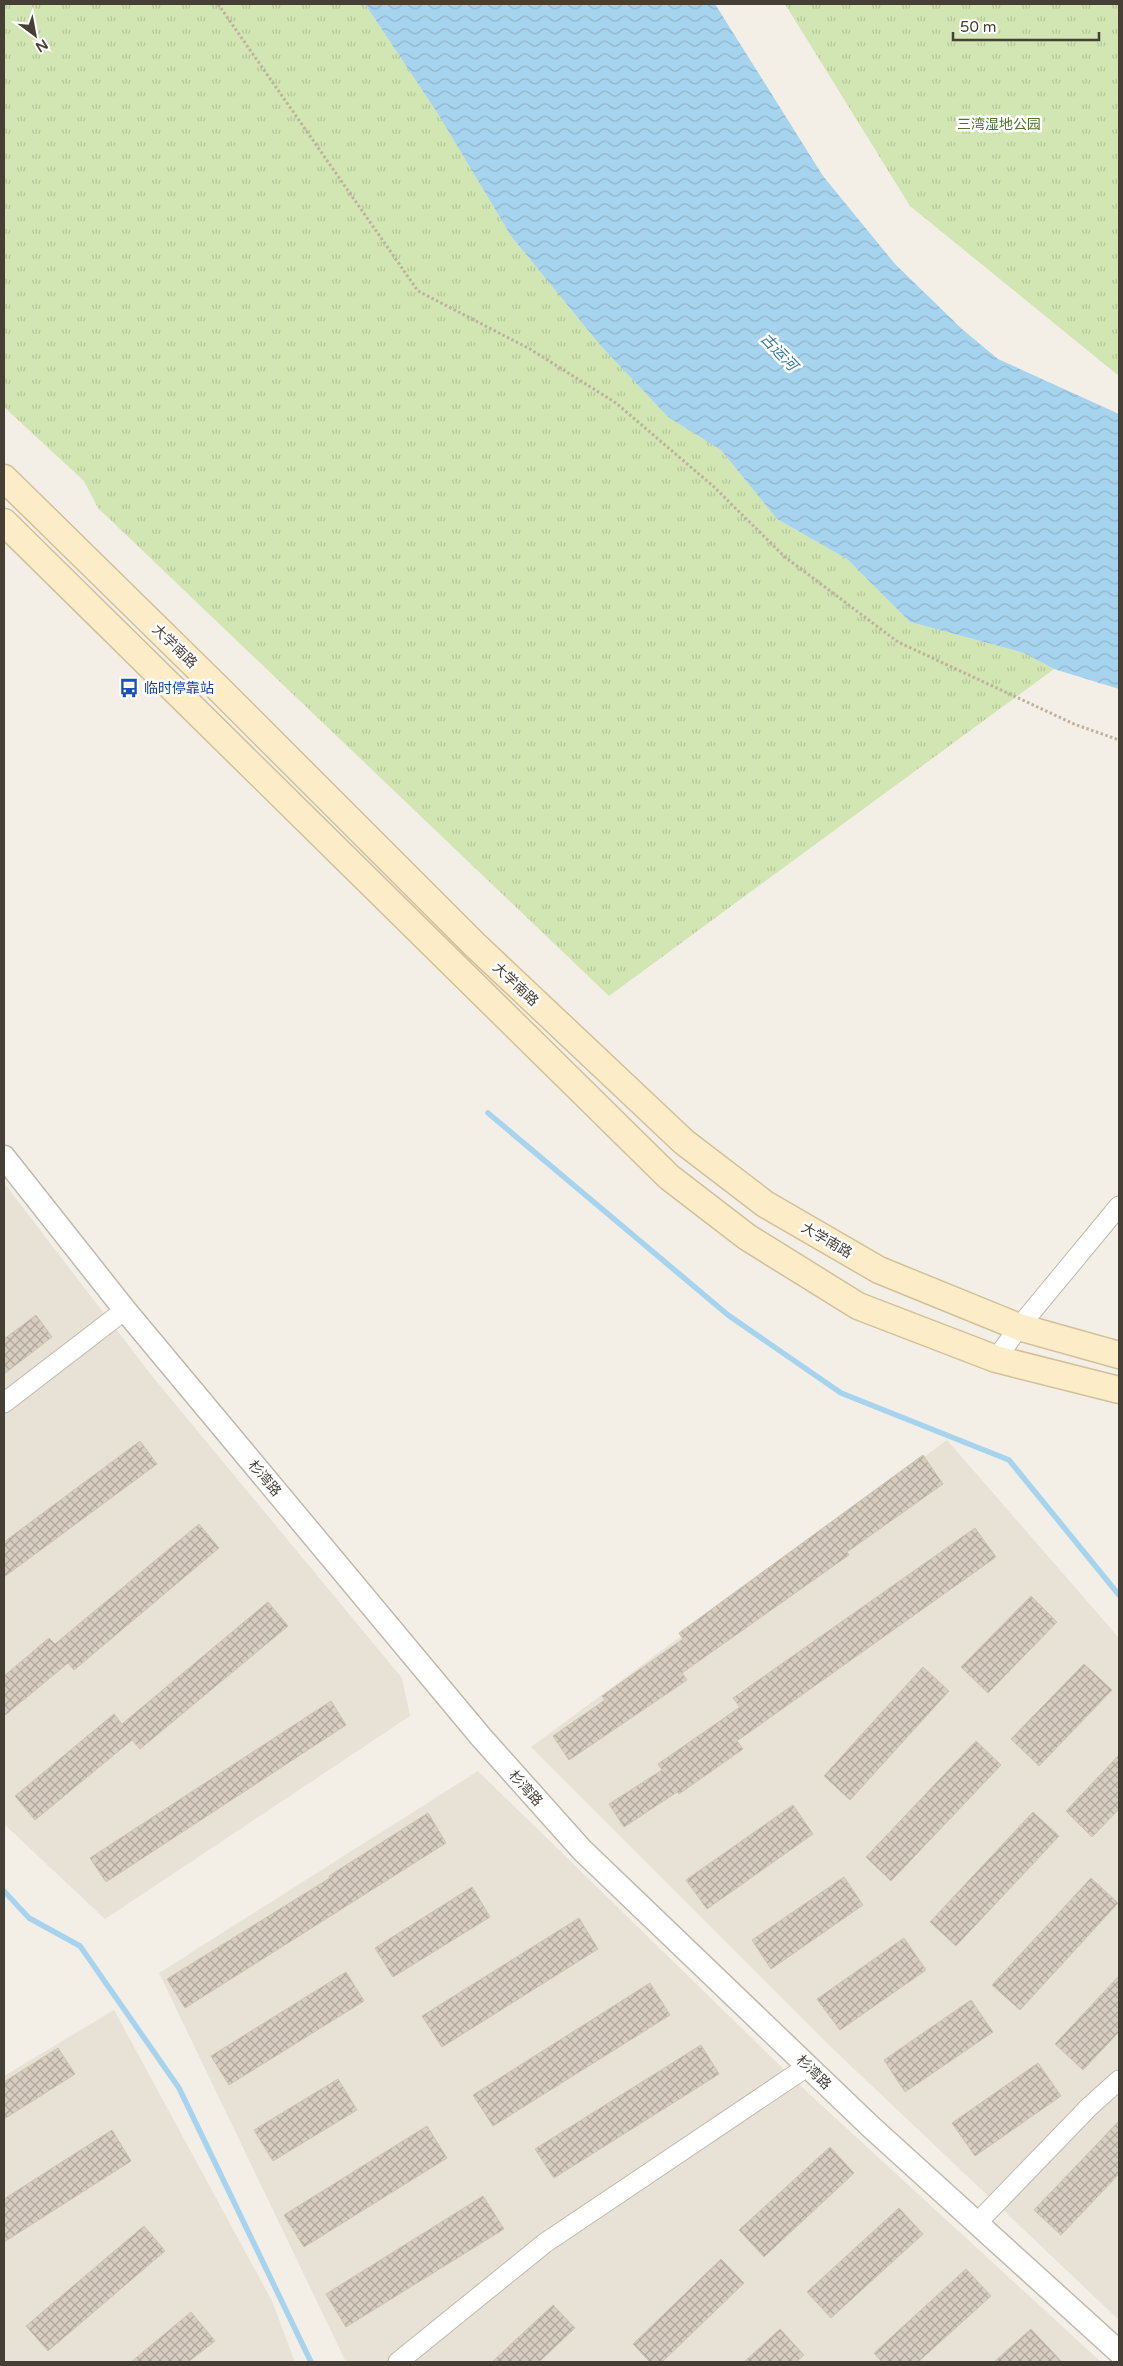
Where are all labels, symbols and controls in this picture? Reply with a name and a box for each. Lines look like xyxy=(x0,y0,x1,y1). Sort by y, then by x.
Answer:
north arrow xyxy=(10,10,60,60)
scale bar xyxy=(953,10,1099,42)
text: 50 m xyxy=(960,18,997,36)
text: N xyxy=(32,35,51,56)
park label: 三湾湿地公园 xyxy=(957,116,1041,133)
water label: 古运河 xyxy=(757,330,803,377)
street label: 大学南路 xyxy=(149,621,201,672)
bus stop icon: 临时停靠站 xyxy=(118,677,140,699)
place label: 临时停靠站 xyxy=(144,680,214,697)
street label: 大学南路 xyxy=(489,959,542,1010)
street label: 大学南路 xyxy=(798,1219,855,1262)
street label: 杉湾路 xyxy=(245,1457,285,1500)
street label: 杉湾路 xyxy=(505,1767,546,1810)
street label: 杉湾路 xyxy=(793,2052,835,2093)

